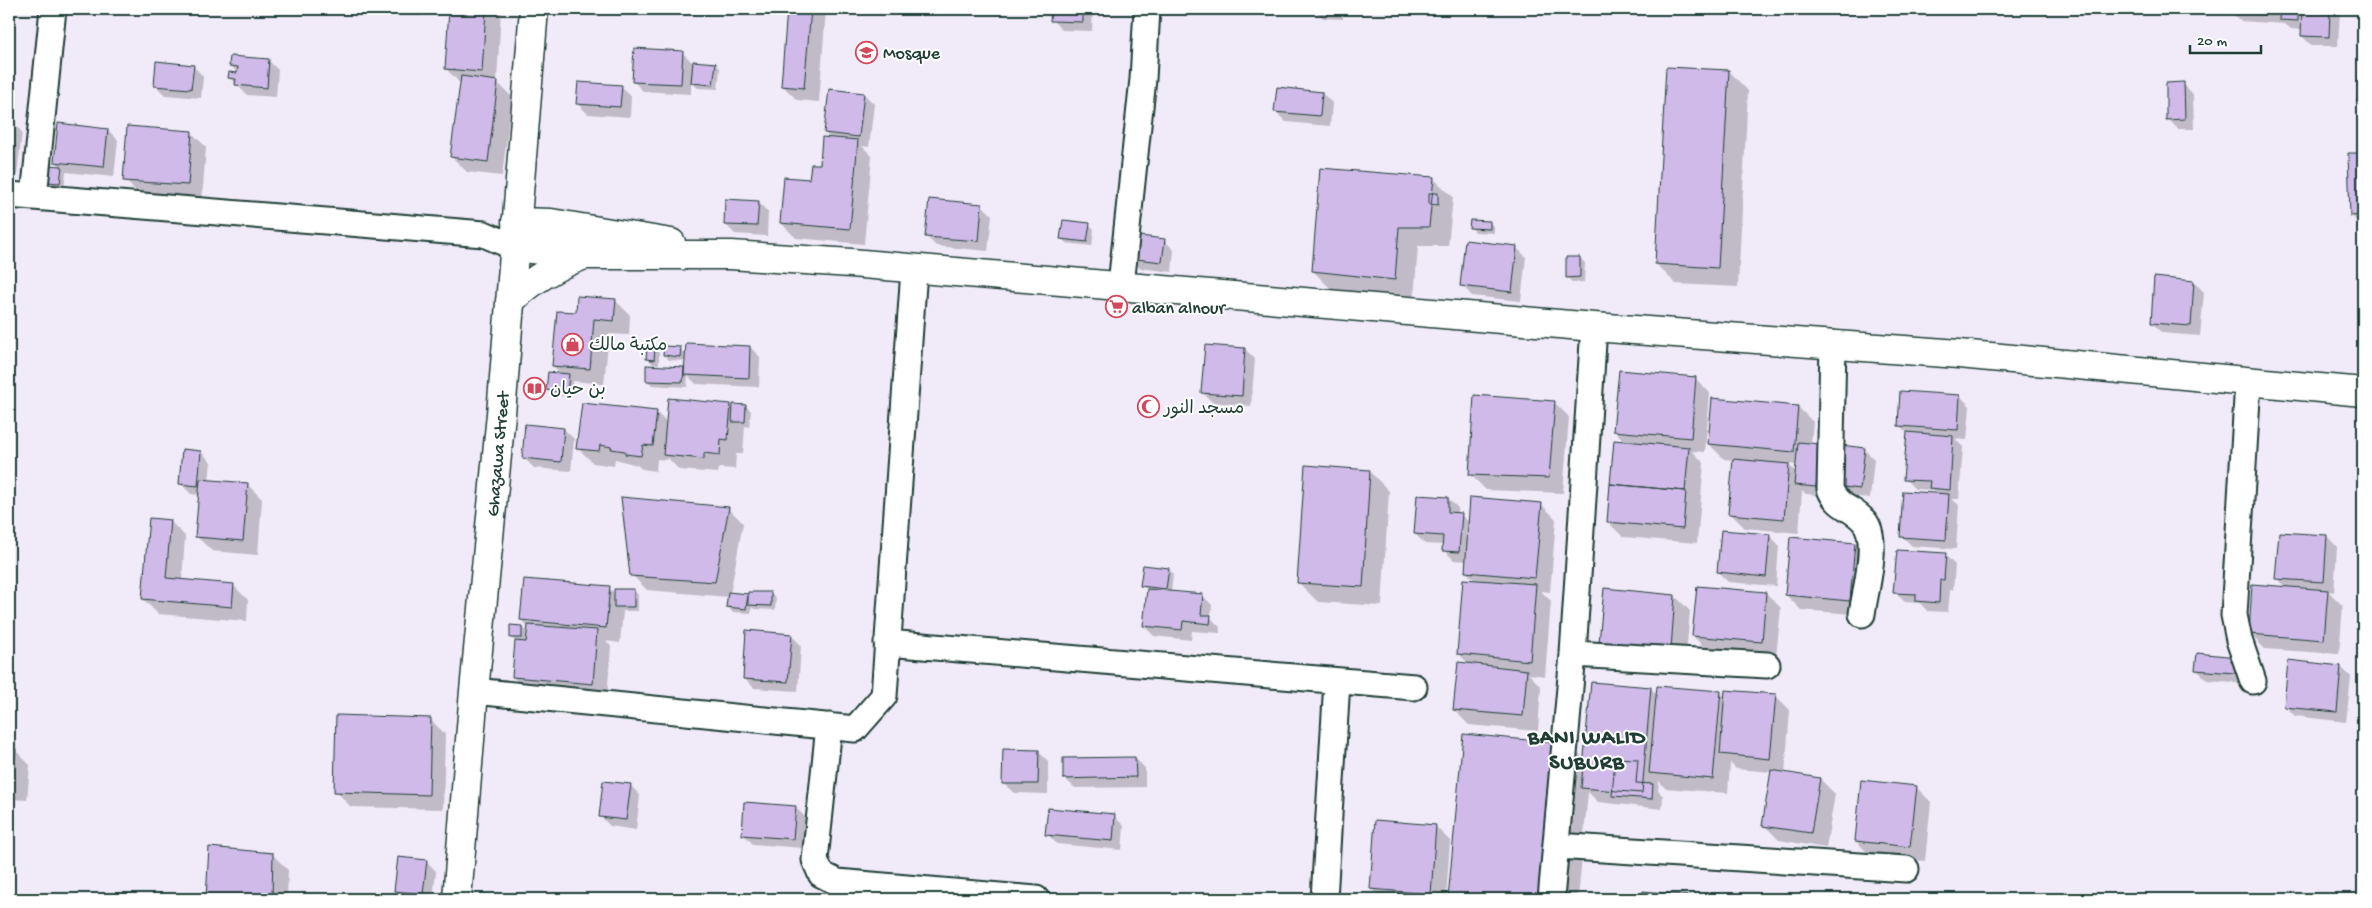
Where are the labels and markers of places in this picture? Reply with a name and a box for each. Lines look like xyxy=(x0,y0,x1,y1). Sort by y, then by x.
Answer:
school or university icon: Mosque xyxy=(855,40,879,64)
place label: Mosque xyxy=(883,44,941,65)
supermarket icon: alban alnour xyxy=(1104,295,1128,319)
place label: alban alnour xyxy=(1132,299,1227,320)
shop icon: مكتبة مالك xyxy=(561,332,585,356)
place label: مكتبة مالك xyxy=(589,336,667,357)
library icon: بن حيان xyxy=(522,376,546,400)
place label: بن حيان xyxy=(550,380,606,401)
mosque icon: مسجد النور xyxy=(1136,395,1160,419)
place label: مسجد النور xyxy=(1162,399,1244,420)

